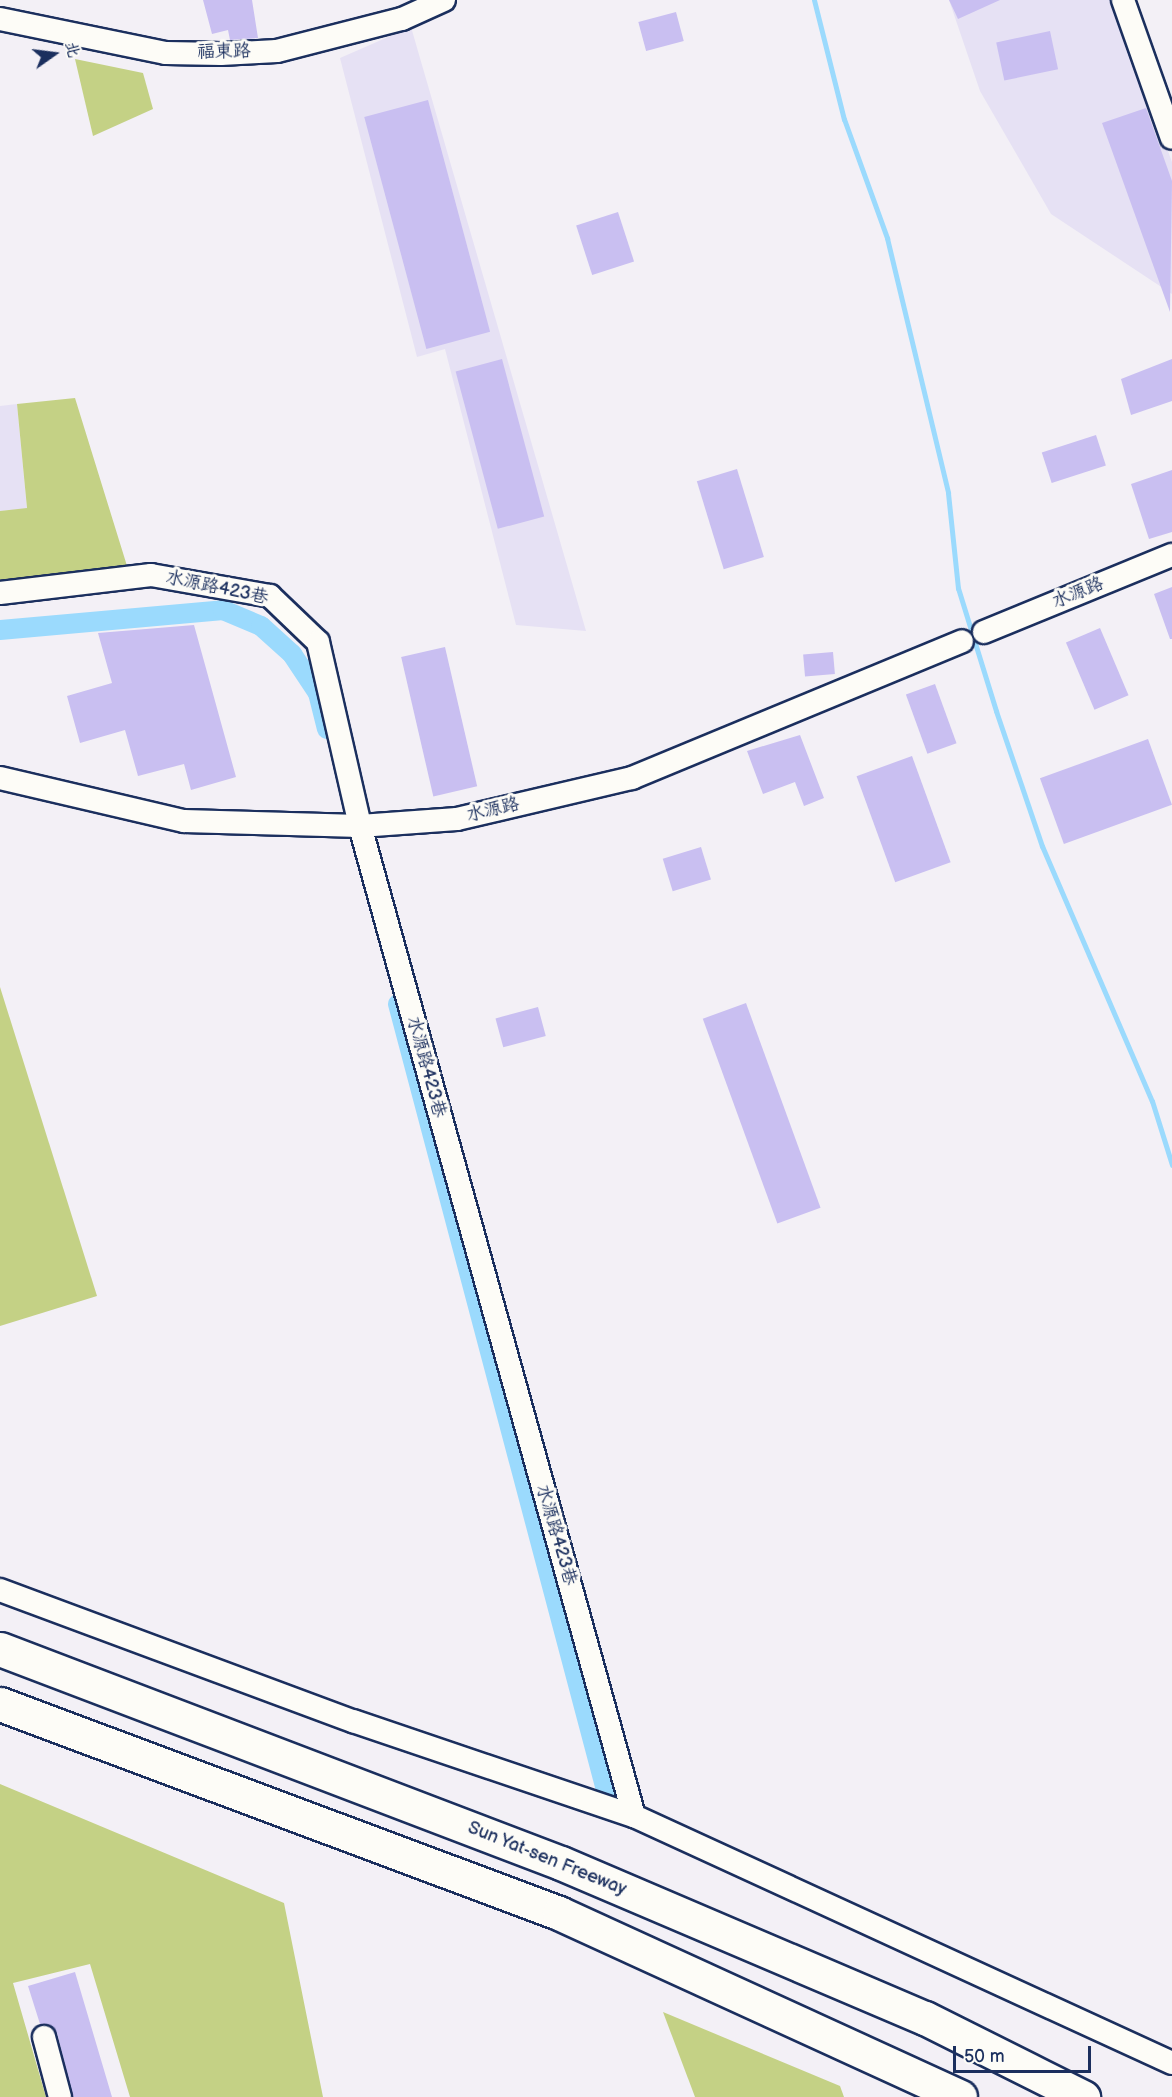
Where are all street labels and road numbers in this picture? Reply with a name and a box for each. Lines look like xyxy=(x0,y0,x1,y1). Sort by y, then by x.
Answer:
street label: 福東路 xyxy=(197,41,251,63)
street label: 水源路423巷 xyxy=(164,567,270,609)
street label: 水源路 xyxy=(1049,573,1107,613)
street label: 水源路 xyxy=(464,793,522,827)
street label: 水源路423巷 xyxy=(402,1014,450,1120)
street label: 水源路423巷 xyxy=(531,1482,581,1588)
street label: Sun Yat-sen Freeway xyxy=(464,1817,630,1901)

